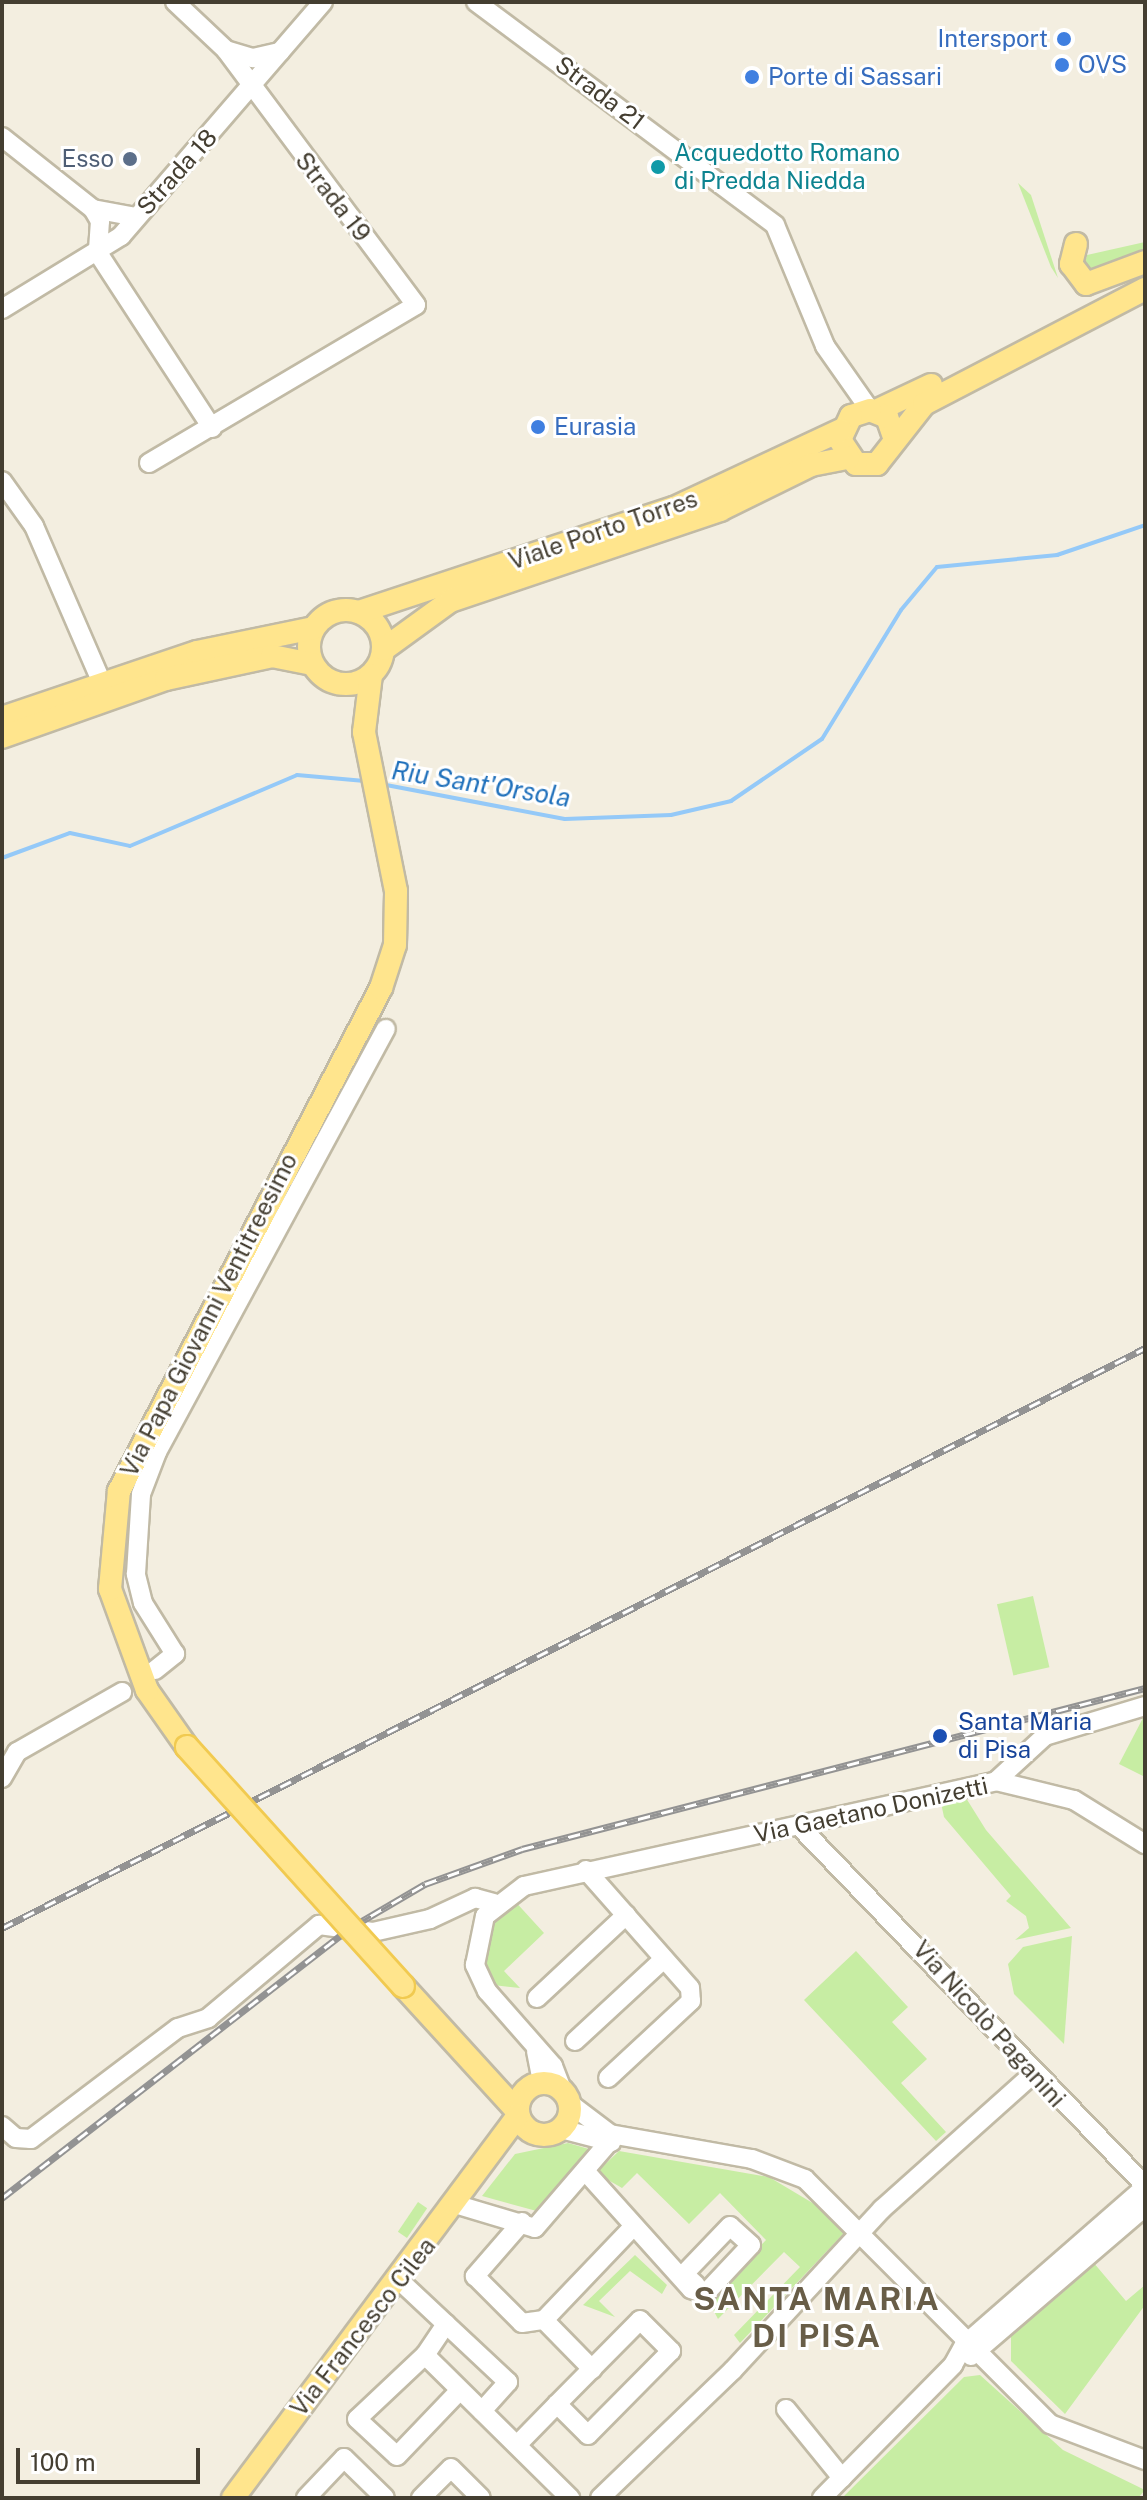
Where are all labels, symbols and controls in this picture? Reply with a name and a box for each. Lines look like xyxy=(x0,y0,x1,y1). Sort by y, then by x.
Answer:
place label: Intersport xyxy=(938,25,1048,53)
marker: Intersport xyxy=(1055,30,1073,48)
street label: Strada 21 xyxy=(550,50,650,136)
place label: OVS xyxy=(1078,51,1127,79)
marker: OVS xyxy=(1053,56,1071,74)
place label: Porte di Sassari xyxy=(768,63,942,91)
marker: Porte di Sassari xyxy=(743,68,761,86)
street label: Strada 18 xyxy=(131,123,223,221)
place label: Acquedotto Romano di Predda Niedda xyxy=(674,139,900,195)
place label: Esso xyxy=(62,145,114,173)
street label: Strada 19 xyxy=(289,147,377,247)
marker: Esso xyxy=(121,150,139,168)
marker: Acquedotto Romano di Predda Niedda xyxy=(649,158,667,176)
place label: Eurasia xyxy=(554,413,636,441)
marker: Eurasia xyxy=(529,418,547,436)
street label: Viale Porto Torres xyxy=(505,484,701,576)
water label: Riu Sant'Orsola xyxy=(389,754,573,814)
street label: Via Papa Giovanni Ventitreesimo xyxy=(115,1148,303,1482)
place label: Santa Maria di Pisa xyxy=(958,1708,1092,1764)
marker: Santa Maria di Pisa xyxy=(929,1725,951,1747)
street label: Via Gaetano Donizetti xyxy=(751,1771,991,1849)
street label: Via Nicolò Paganini xyxy=(907,1935,1071,2113)
street label: Via Francesco Cilea xyxy=(284,2232,442,2422)
district label: SANTA MARIA DI PISA xyxy=(693,2281,941,2356)
scale bar xyxy=(20,2432,204,2482)
text: 100 m xyxy=(30,2448,96,2476)

